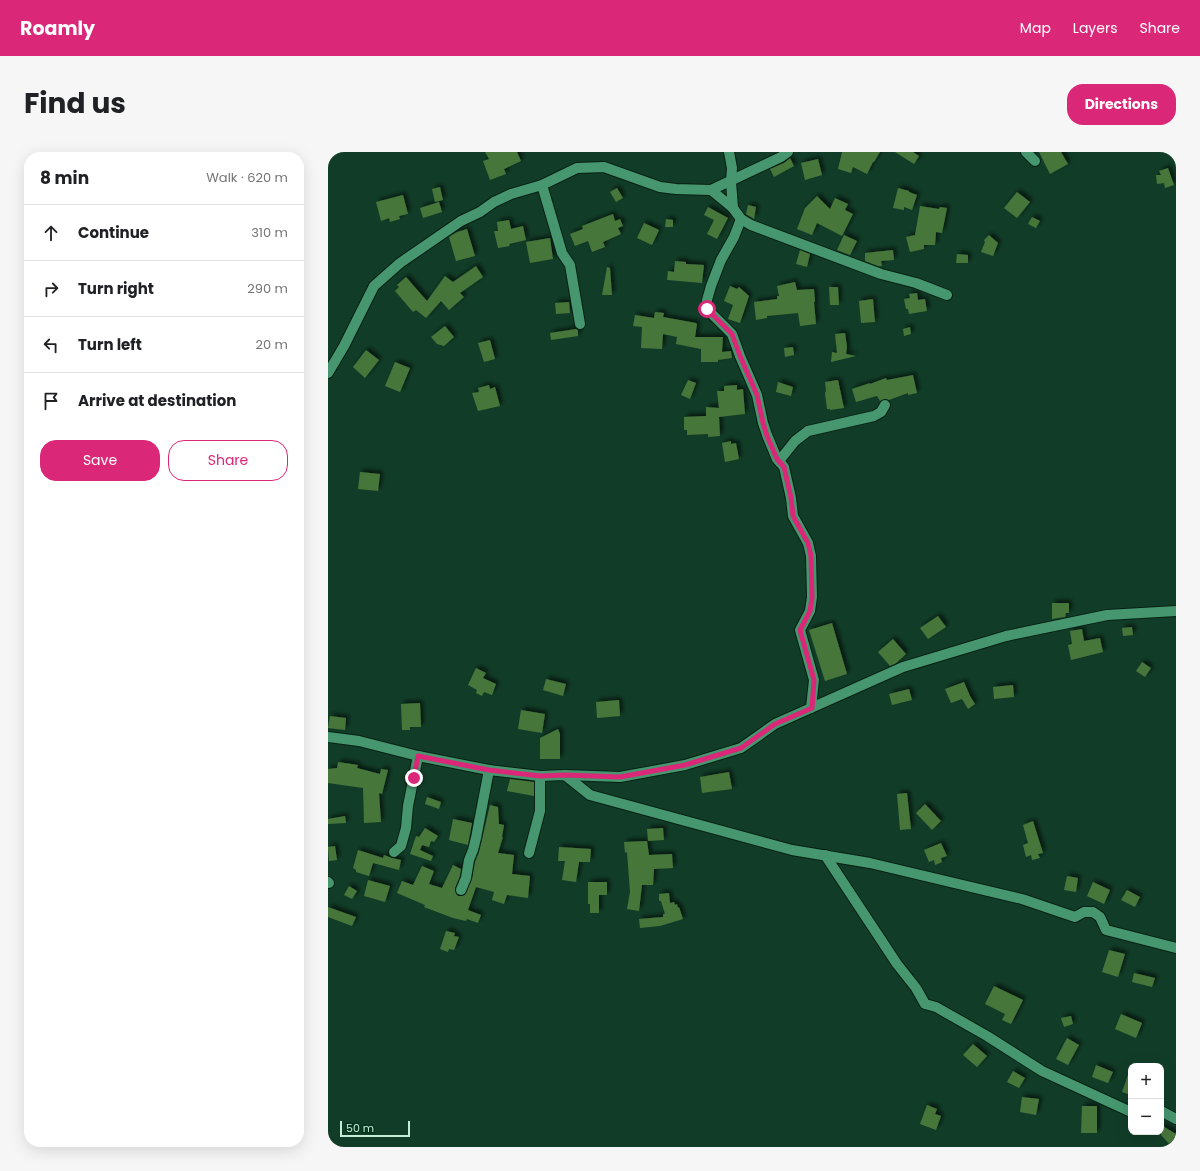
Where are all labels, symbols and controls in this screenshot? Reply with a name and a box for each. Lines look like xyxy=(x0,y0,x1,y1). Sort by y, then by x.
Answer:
text: Roamly xyxy=(20,15,95,42)
text: Map xyxy=(1020,18,1051,38)
text: Layers xyxy=(1073,18,1117,38)
text: Share xyxy=(1139,18,1180,38)
text: Find us xyxy=(24,84,126,123)
button: Directions xyxy=(1067,84,1176,125)
text: 8 min xyxy=(40,166,89,190)
text: Walk · 620 m xyxy=(206,168,288,187)
icon: ahead xyxy=(40,222,62,244)
text: Continue xyxy=(78,222,149,243)
text: 310 m xyxy=(251,223,288,242)
icon: right xyxy=(40,278,62,300)
text: Turn right xyxy=(78,278,154,299)
text: 290 m xyxy=(247,279,288,298)
route start xyxy=(698,300,716,318)
icon: left xyxy=(40,334,62,356)
text: Turn left xyxy=(78,334,142,355)
text: 20 m xyxy=(255,335,288,354)
icon: arrive xyxy=(40,390,62,412)
text: Arrive at destination xyxy=(78,390,236,411)
button: Save xyxy=(40,440,160,481)
button: Share xyxy=(168,440,288,481)
route end xyxy=(405,769,423,787)
map controls xyxy=(1128,1063,1164,1135)
button: + xyxy=(1128,1063,1164,1099)
button: − xyxy=(1128,1099,1164,1135)
scale bar xyxy=(340,1119,410,1138)
text: 50 m xyxy=(346,1120,374,1136)

